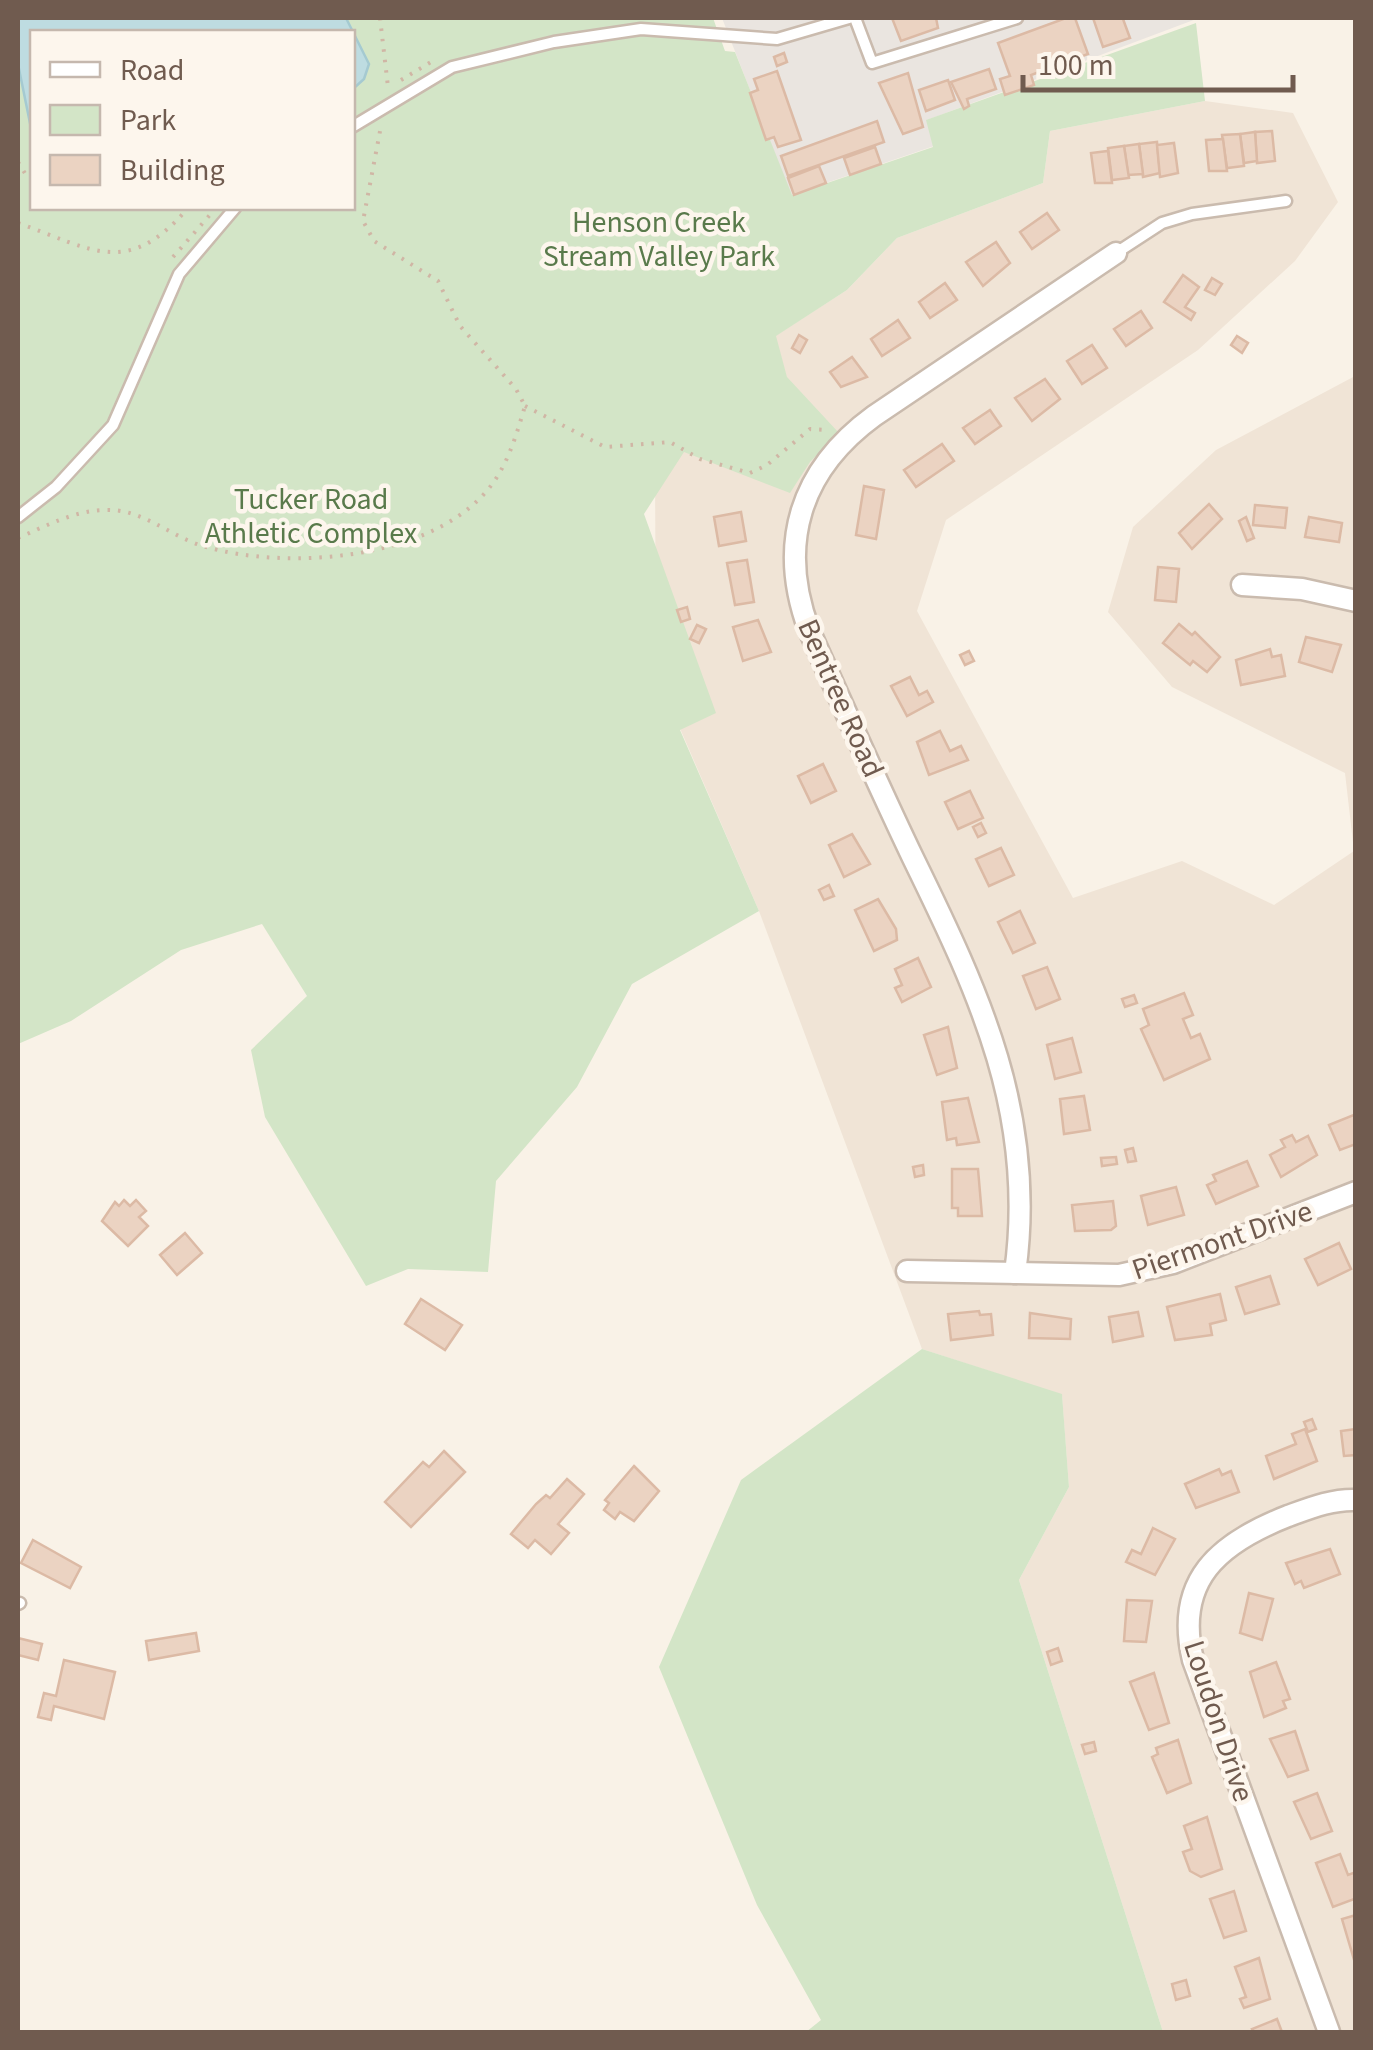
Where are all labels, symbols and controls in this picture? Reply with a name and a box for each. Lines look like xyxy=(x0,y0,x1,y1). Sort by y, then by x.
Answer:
legend xyxy=(30,30,355,210)
scale bar xyxy=(1023,30,1293,92)
text: 100 m xyxy=(1038,44,1114,87)
text: Road xyxy=(120,49,184,92)
text: Park xyxy=(120,99,176,142)
text: Building xyxy=(120,149,225,192)
park label: Henson Creek Stream Valley Park xyxy=(543,201,775,278)
park label: Tucker Road Athletic Complex xyxy=(205,478,417,555)
street label: Bentree Road xyxy=(786,612,895,784)
street label: Piermont Drive xyxy=(1126,1189,1318,1291)
street label: Loudon Drive xyxy=(1172,1635,1265,1807)

